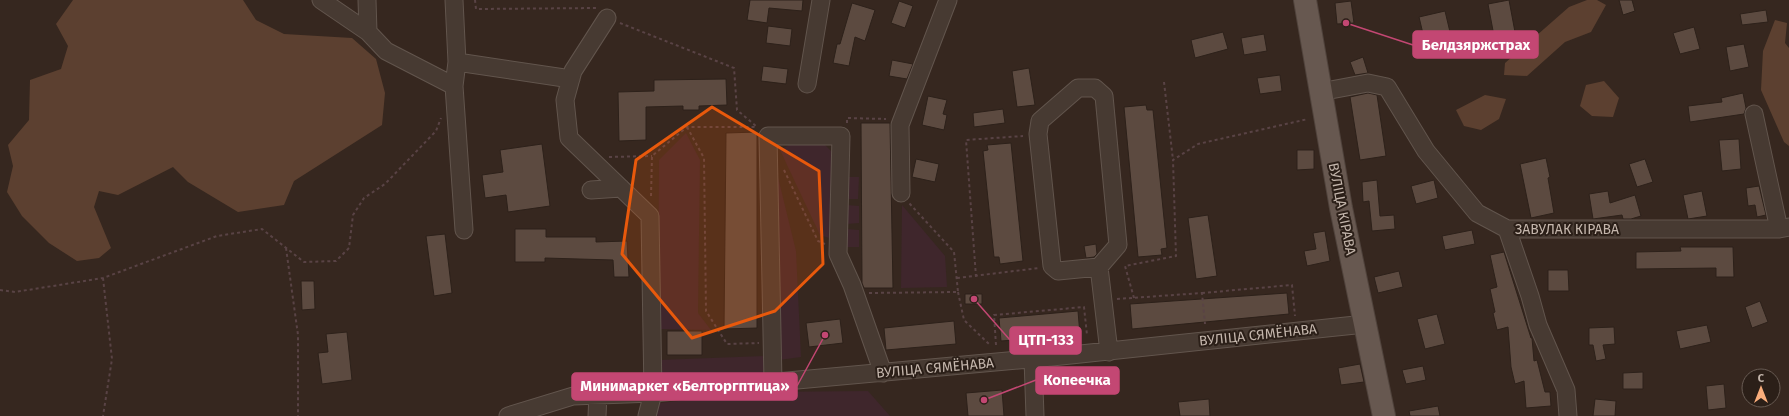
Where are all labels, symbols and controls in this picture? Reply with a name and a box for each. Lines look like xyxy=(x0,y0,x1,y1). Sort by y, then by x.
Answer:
callout: Белдзяржстрах xyxy=(1413,31,1538,58)
text: Белдзяржстрах xyxy=(1422,36,1531,54)
street label: ВУЛІЦА КІРАВА xyxy=(1325,161,1359,257)
street label: ЗАВУЛАК КІРАВА xyxy=(1515,221,1619,238)
street label: ВУЛІЦА СЯМЁНАВА xyxy=(1198,320,1318,350)
callout: ЦТП-133 xyxy=(1010,327,1081,354)
text: ЦТП-133 xyxy=(1018,331,1074,349)
street label: ВУЛІЦА СЯМЁНАВА xyxy=(875,354,995,382)
callout: Копеечка xyxy=(1036,367,1119,394)
north arrow xyxy=(1741,368,1781,408)
text: Копеечка xyxy=(1043,371,1111,389)
text: С xyxy=(1758,372,1765,385)
callout: Минимаркет «Белторгптица» xyxy=(572,373,797,400)
text: Минимаркет «Белторгптица» xyxy=(580,377,790,395)

